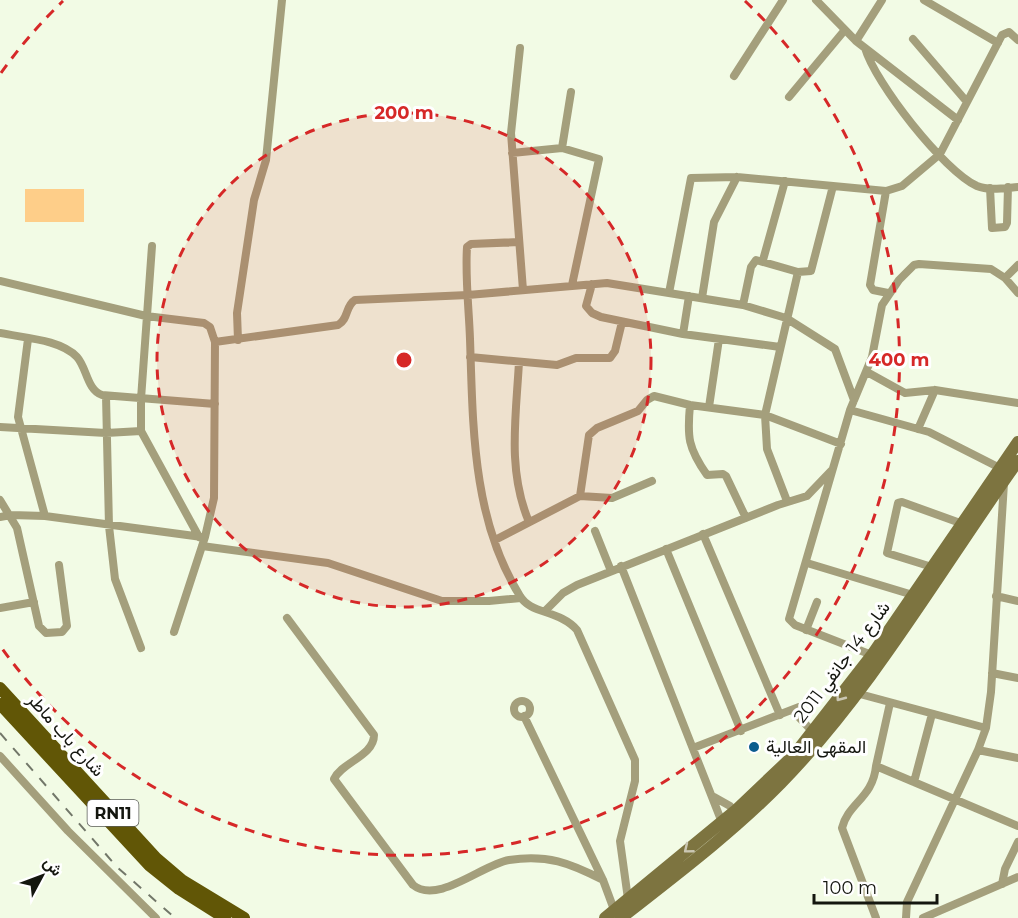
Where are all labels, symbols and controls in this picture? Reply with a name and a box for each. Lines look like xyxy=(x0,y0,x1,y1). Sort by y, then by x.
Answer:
text: 200 m xyxy=(374,102,434,124)
text: 400 m xyxy=(869,349,929,371)
centre of rings xyxy=(394,350,414,370)
street label: شارع 14 جانفي 2011 xyxy=(789,597,898,729)
street label: شارع باب ماطر xyxy=(21,688,109,782)
one-way arrow xyxy=(836,690,847,701)
place label: المقهى العالية xyxy=(766,736,866,758)
marker: المقهى العالية xyxy=(747,740,761,754)
road number: RN11 xyxy=(88,800,138,826)
one-way arrow xyxy=(684,842,695,853)
north arrow xyxy=(12,846,72,906)
text: ش xyxy=(39,853,66,880)
scale bar xyxy=(814,867,937,905)
text: 100 m xyxy=(823,877,877,899)

